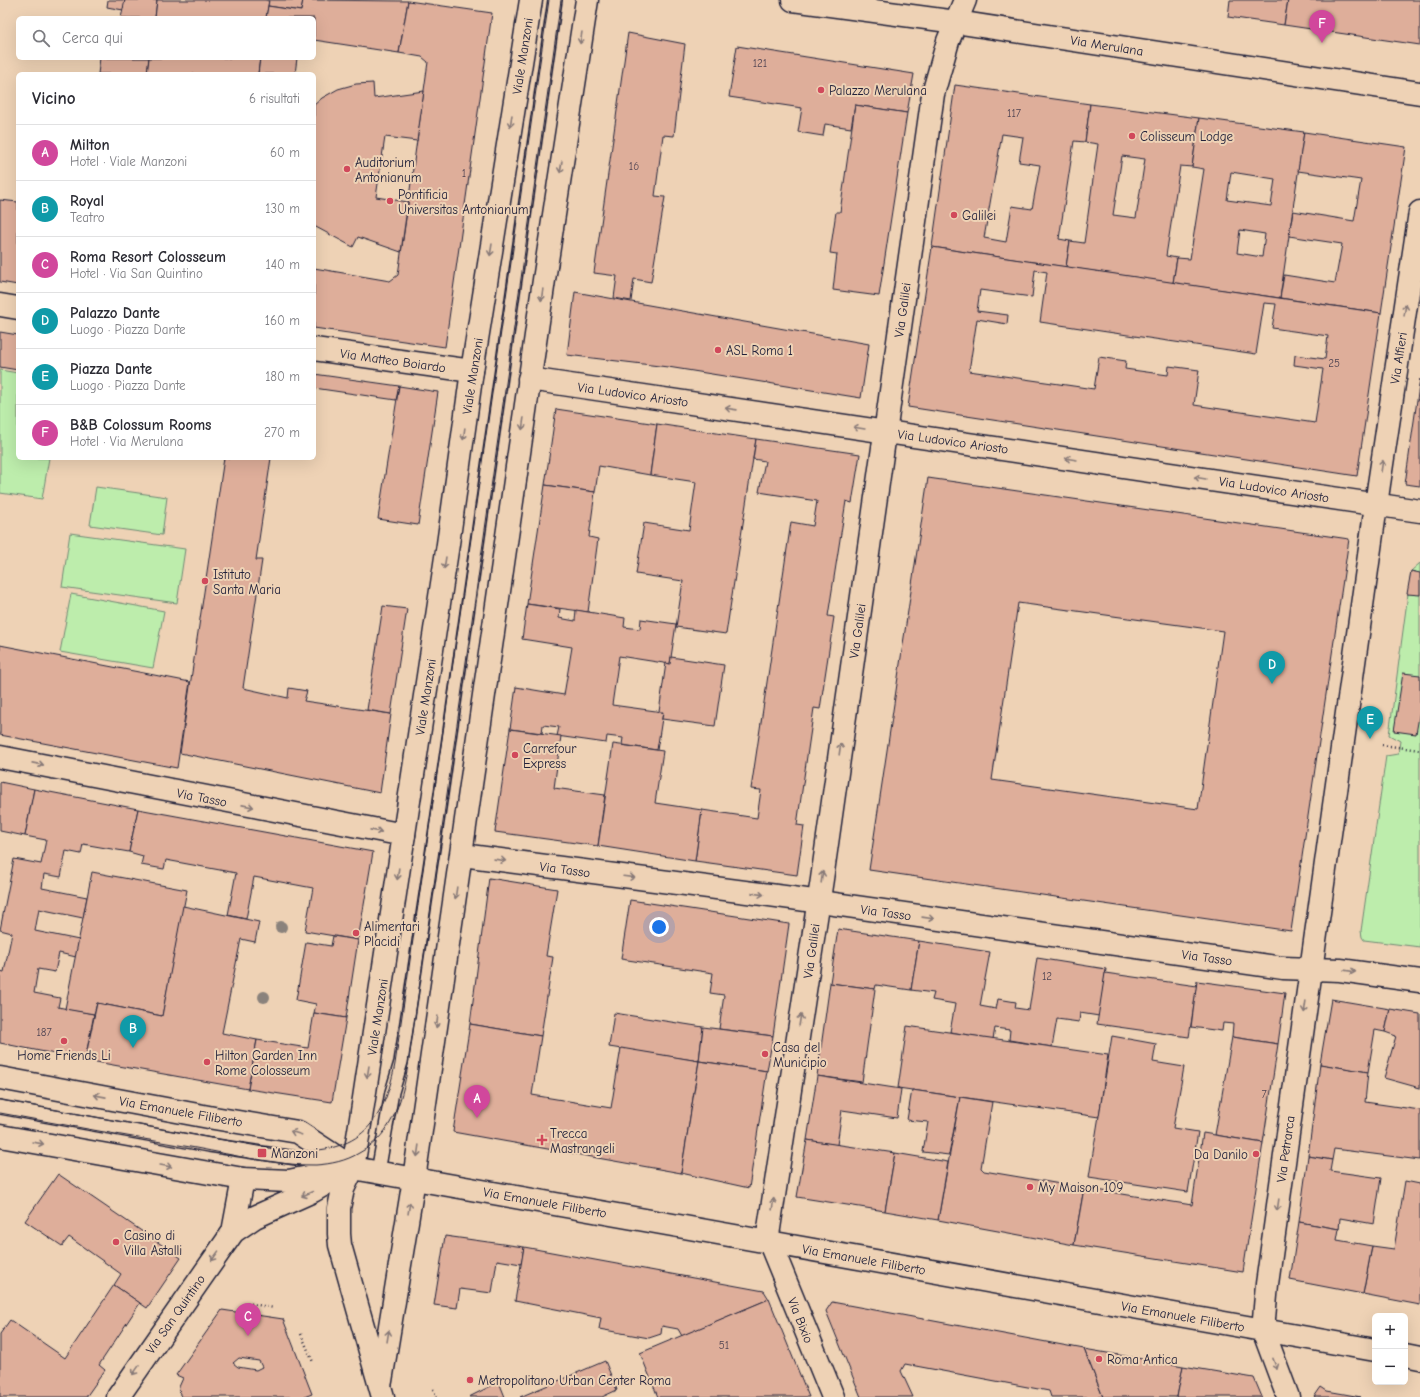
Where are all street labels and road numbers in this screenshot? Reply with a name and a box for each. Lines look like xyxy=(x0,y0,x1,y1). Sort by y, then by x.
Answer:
street label: Viale Manzoni xyxy=(509,17,536,96)
street label: Via Merulana xyxy=(1069,32,1144,59)
street label: Via Galilei xyxy=(891,282,914,338)
street label: Via Alfieri xyxy=(1387,331,1410,385)
street label: Viale Manzoni xyxy=(459,337,486,416)
street label: Via Matteo Boiardo xyxy=(339,346,447,375)
street label: Via Ludovico Ariosto xyxy=(577,379,689,410)
street label: Via Ludovico Ariosto xyxy=(897,426,1009,457)
street label: Via Ludovico Ariosto xyxy=(1218,473,1330,506)
street label: Via Galilei xyxy=(846,603,869,659)
street label: Viale Manzoni xyxy=(412,658,439,737)
street label: Via Tasso xyxy=(175,785,228,810)
street label: Via Tasso xyxy=(539,859,591,880)
street label: Via Tasso xyxy=(860,902,912,923)
street label: Via Galilei xyxy=(800,923,823,979)
street label: Via Tasso xyxy=(1181,947,1233,968)
street label: Viale Manzoni xyxy=(364,978,391,1057)
street label: Via Emanuele Filiberto xyxy=(118,1093,244,1130)
street label: Via Petrarca xyxy=(1273,1115,1298,1183)
street label: Via Emanuele Filiberto xyxy=(482,1184,608,1221)
street label: Via Emanuele Filiberto xyxy=(801,1241,927,1278)
street label: Via San Quintino xyxy=(143,1272,208,1357)
street label: Via Bixio xyxy=(785,1295,817,1345)
street label: Via Emanuele Filiberto xyxy=(1120,1298,1246,1335)

